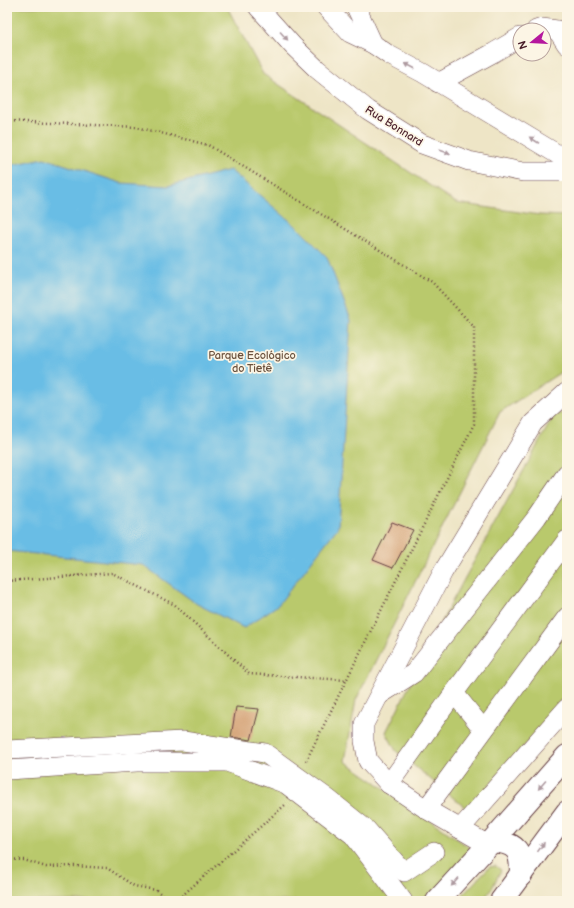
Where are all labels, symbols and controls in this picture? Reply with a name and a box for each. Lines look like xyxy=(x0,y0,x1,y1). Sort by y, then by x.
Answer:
north arrow xyxy=(512,22,552,62)
one-way arrow xyxy=(279,31,289,41)
text: N xyxy=(516,39,530,51)
one-way arrow xyxy=(404,63,416,69)
street label: Rua Bonnard xyxy=(363,103,425,149)
one-way arrow xyxy=(529,136,539,144)
one-way arrow xyxy=(439,149,451,155)
park label: Parque Ecológico do Tietê xyxy=(208,349,296,375)
one-way arrow xyxy=(537,780,546,790)
one-way arrow xyxy=(537,842,545,852)
one-way arrow xyxy=(450,877,459,887)

